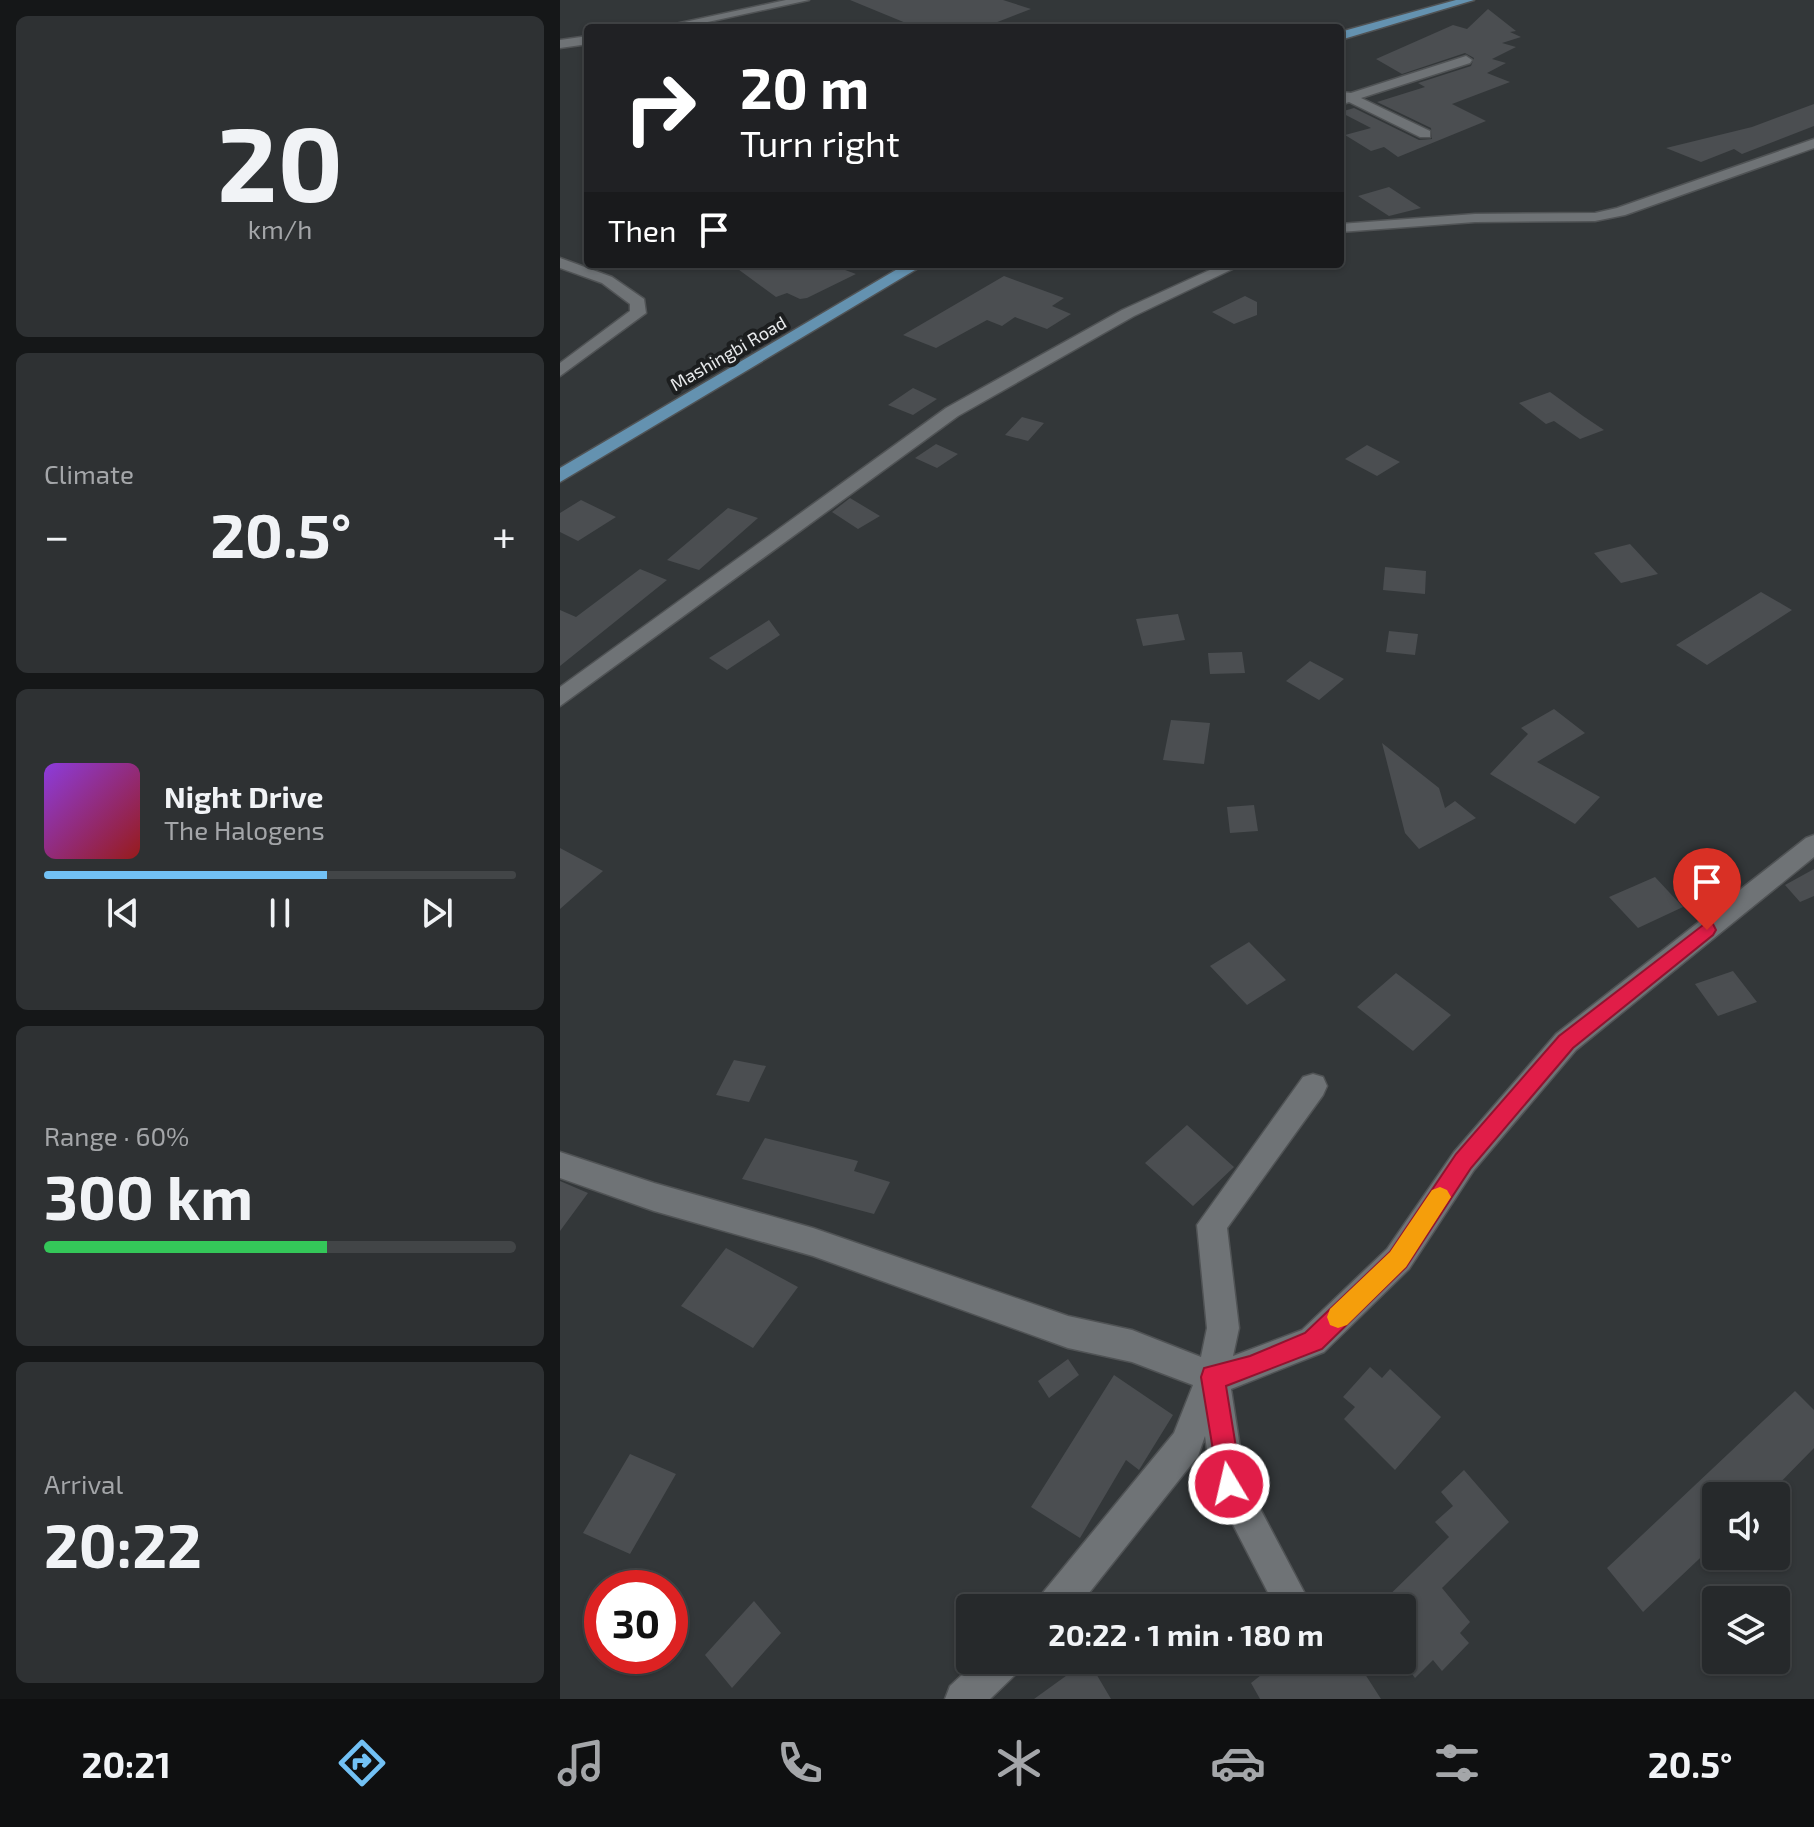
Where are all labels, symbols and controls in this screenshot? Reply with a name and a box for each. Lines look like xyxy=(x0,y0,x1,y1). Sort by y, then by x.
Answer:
text: 20 m xyxy=(740,53,869,120)
icon: right xyxy=(608,56,712,160)
text: 20 xyxy=(217,98,343,223)
text: Turn right xyxy=(740,121,900,164)
icon: arrive xyxy=(692,208,736,252)
text: Then xyxy=(608,212,676,248)
text: km/h xyxy=(248,213,312,244)
street label: Mashingbi Road xyxy=(666,311,790,395)
text: Climate xyxy=(44,458,134,489)
text: 20.5° xyxy=(210,498,351,570)
text: − xyxy=(44,508,70,561)
text: + xyxy=(492,508,516,561)
text: Night Drive xyxy=(164,778,323,814)
text: The Halogens xyxy=(164,814,325,845)
pin xyxy=(1673,848,1741,930)
icon: arrive xyxy=(1685,860,1729,904)
icon: previous xyxy=(101,891,145,935)
icon: pause xyxy=(258,891,302,935)
icon: next xyxy=(415,891,459,935)
text: Range · 60% xyxy=(44,1120,189,1151)
text: 300 km xyxy=(44,1160,253,1232)
position arrow xyxy=(1187,1442,1271,1526)
text: Arrival xyxy=(44,1468,123,1499)
map controls xyxy=(1702,1482,1790,1674)
button: sound xyxy=(1702,1482,1790,1570)
text: 20:22 xyxy=(44,1508,202,1580)
speed limit sign: 30 xyxy=(584,1570,688,1674)
button: layers xyxy=(1702,1586,1790,1674)
text: 20:22 · 1 min · 180 m xyxy=(1048,1616,1324,1652)
icon: directions xyxy=(334,1735,390,1791)
icon: music xyxy=(553,1735,609,1791)
icon: phone xyxy=(772,1735,828,1791)
icon: climate xyxy=(991,1735,1047,1791)
icon: car xyxy=(1210,1735,1266,1791)
icon: filters xyxy=(1429,1735,1485,1791)
text: 20:21 xyxy=(81,1742,171,1785)
text: 20.5° xyxy=(1648,1742,1732,1785)

